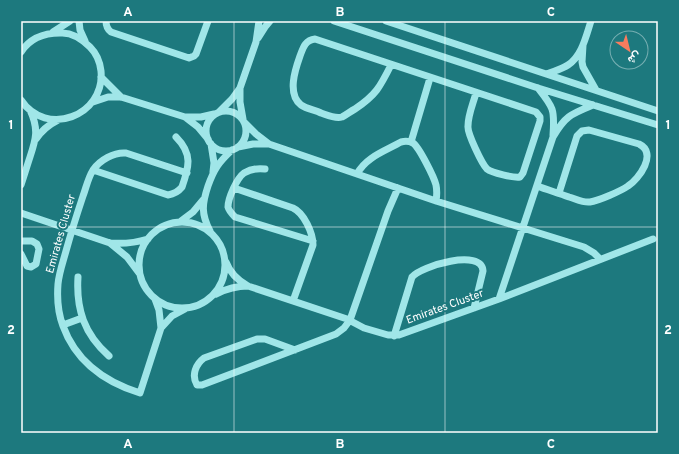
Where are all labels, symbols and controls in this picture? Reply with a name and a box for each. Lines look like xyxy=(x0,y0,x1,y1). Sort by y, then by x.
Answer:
text: A xyxy=(123,5,133,21)
text: B xyxy=(336,5,345,21)
text: C xyxy=(547,5,555,21)
north arrow xyxy=(609,30,649,70)
text: ش xyxy=(625,48,644,67)
text: 1 xyxy=(8,118,14,134)
text: 1 xyxy=(665,118,671,134)
street label: Emirates Cluster xyxy=(43,192,79,275)
street label: Emirates Cluster xyxy=(404,286,486,328)
text: 2 xyxy=(7,323,15,339)
text: 2 xyxy=(664,323,672,339)
text: A xyxy=(123,437,133,453)
text: B xyxy=(336,437,345,453)
text: C xyxy=(547,437,555,453)

